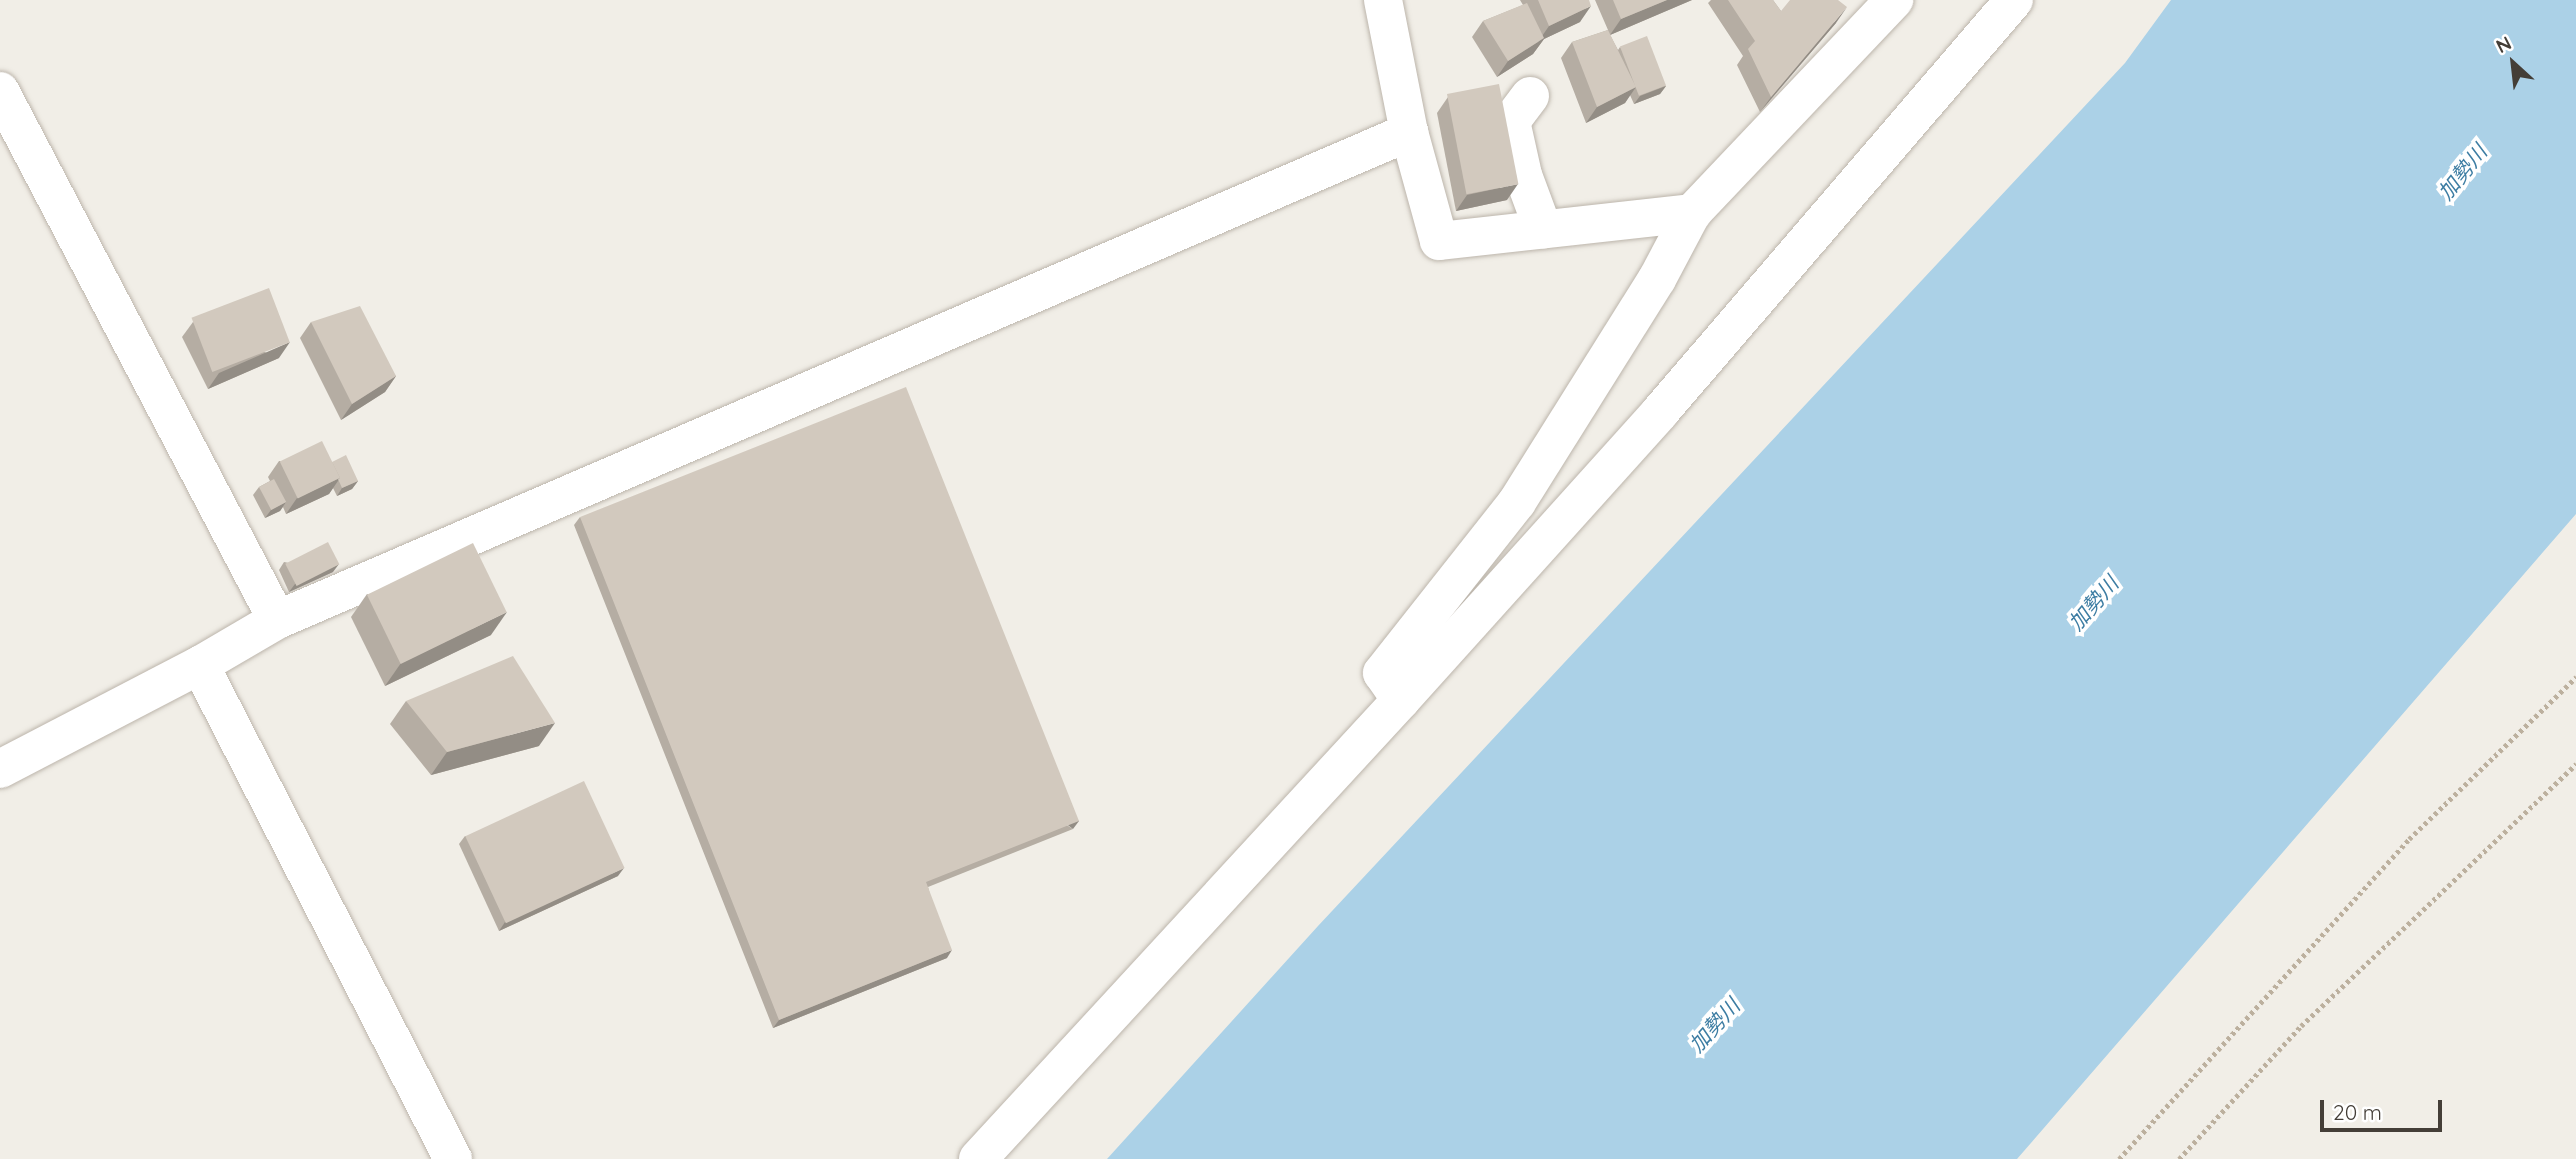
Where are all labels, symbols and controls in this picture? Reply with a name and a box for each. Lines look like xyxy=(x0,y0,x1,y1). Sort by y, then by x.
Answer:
north arrow xyxy=(2478,28,2548,98)
text: N xyxy=(2492,30,2515,58)
water label: 加勢川 xyxy=(2432,140,2492,204)
water label: 加勢川 xyxy=(2063,571,2123,635)
water label: 加勢川 xyxy=(1684,993,1744,1057)
scale bar xyxy=(2324,1086,2446,1130)
text: 20 m xyxy=(2333,1099,2382,1125)

